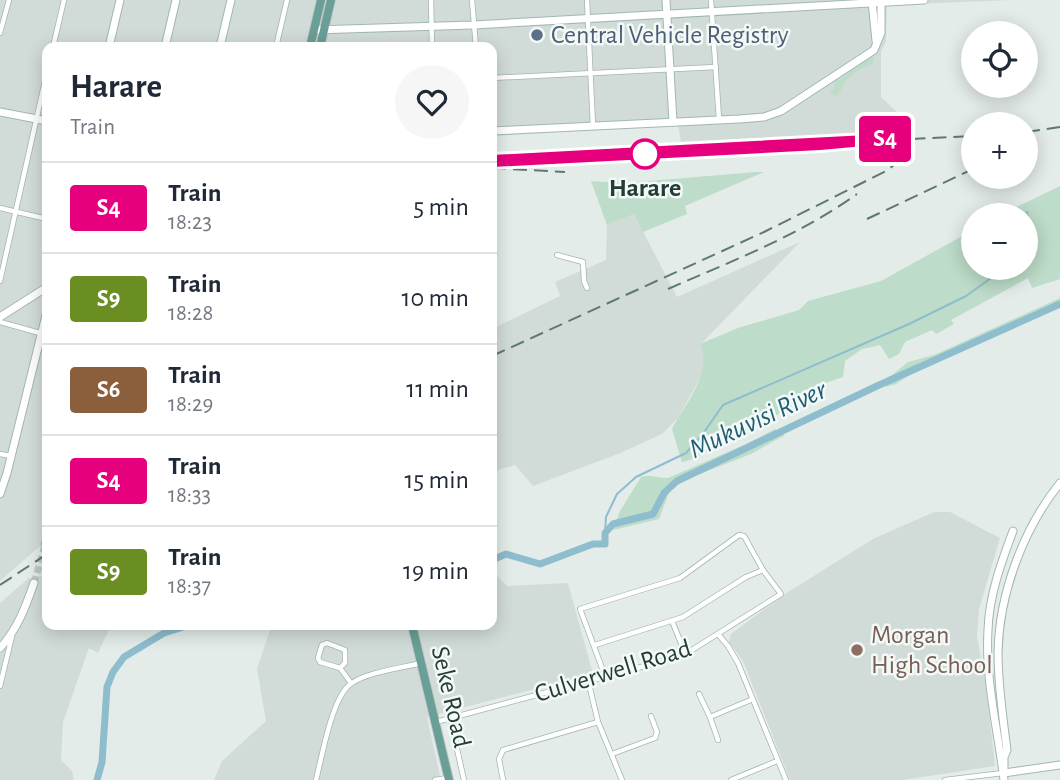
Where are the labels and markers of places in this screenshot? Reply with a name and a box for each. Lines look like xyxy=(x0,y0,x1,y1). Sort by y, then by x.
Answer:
place label: Central Vehicle Registry xyxy=(551,22,788,48)
marker: Central Vehicle Registry xyxy=(529,27,545,43)
marker: Harare xyxy=(630,139,660,169)
place label: Harare xyxy=(609,175,681,201)
place label: Morgan High School xyxy=(871,622,993,678)
marker: Morgan High School xyxy=(849,642,865,658)

